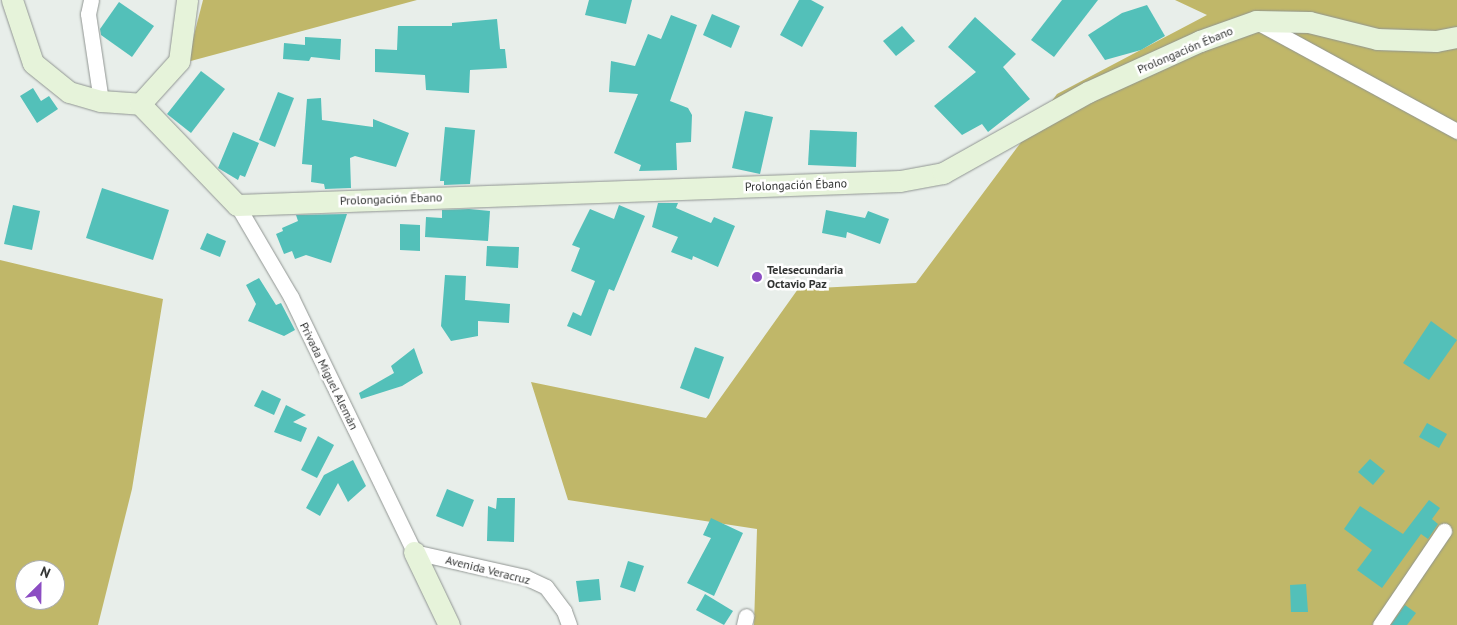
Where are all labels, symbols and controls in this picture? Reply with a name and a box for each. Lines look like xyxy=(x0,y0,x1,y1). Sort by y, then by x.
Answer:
street label: Prolongación Ébano xyxy=(1135,23,1235,77)
street label: Prolongación Ébano xyxy=(745,176,847,194)
street label: Prolongación Ébano xyxy=(340,190,442,208)
place label: Telesecundaria Octavio Paz xyxy=(767,263,843,291)
marker: Telesecundaria Octavio Paz xyxy=(751,271,763,283)
street label: Privada Miguel Alemán xyxy=(297,320,361,432)
street label: Avenida Veracruz xyxy=(444,552,532,588)
north arrow xyxy=(15,560,65,610)
text: N xyxy=(38,562,53,582)

